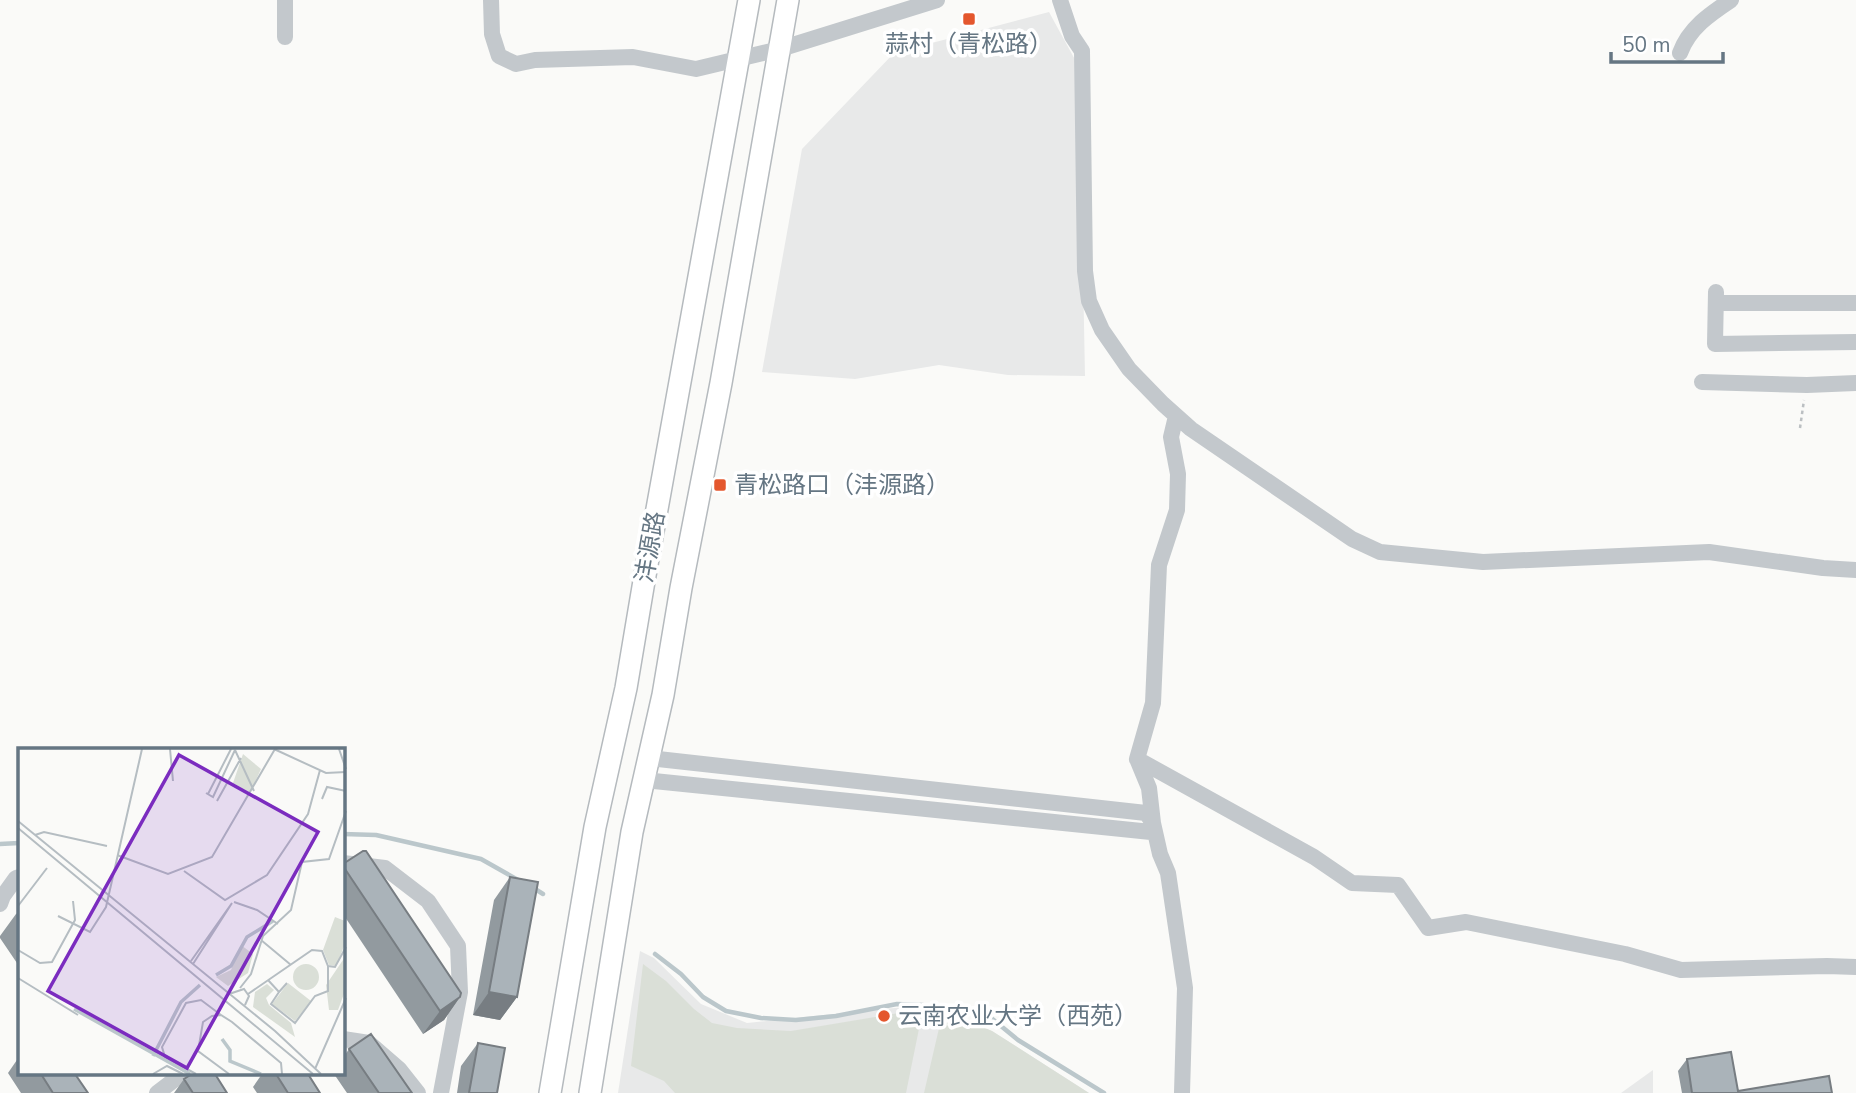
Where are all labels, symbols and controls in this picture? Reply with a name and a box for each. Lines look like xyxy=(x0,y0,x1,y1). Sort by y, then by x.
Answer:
marker: 蒜村（青松路） xyxy=(961,11,977,27)
scale bar xyxy=(1611,21,1723,65)
place label: 蒜村（青松路） xyxy=(885,28,1053,60)
text: 50 m xyxy=(1622,31,1671,59)
place label: 青松路口（沣源路） xyxy=(734,469,950,501)
marker: 青松路口（沣源路） xyxy=(712,477,728,493)
street label: 沣源路 xyxy=(628,509,672,585)
inset map xyxy=(18,748,345,1076)
place label: 云南农业大学（西苑） xyxy=(898,1000,1138,1032)
marker: 云南农业大学（西苑） xyxy=(876,1008,892,1024)

